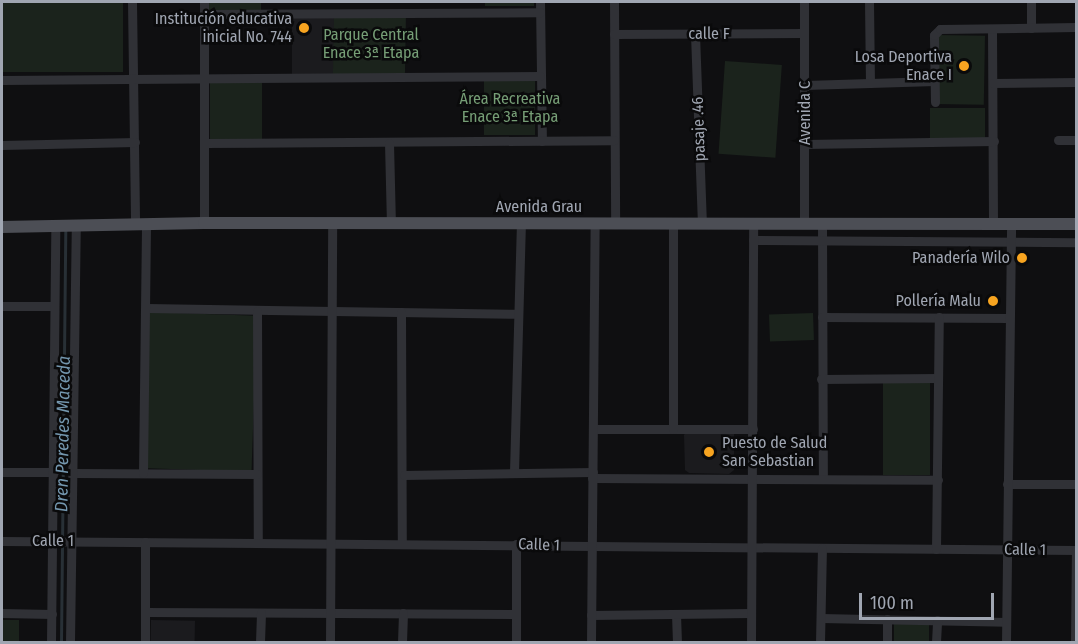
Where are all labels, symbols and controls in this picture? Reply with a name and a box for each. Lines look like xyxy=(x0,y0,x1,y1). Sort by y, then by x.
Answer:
place label: Institución educativa inicial No. 744 xyxy=(155,9,292,47)
marker: Institución educativa inicial No. 744 xyxy=(297,21,311,35)
street label: calle F xyxy=(688,24,730,44)
park label: Parque Central Enace 3ª Etapa xyxy=(323,25,419,63)
place label: Losa Deportiva Enace I xyxy=(855,47,952,85)
marker: Losa Deportiva Enace I xyxy=(957,59,971,73)
street label: Avenida C xyxy=(795,81,815,145)
park label: Área Recreativa Enace 3ª Etapa xyxy=(460,89,560,127)
street label: pasaje .46 xyxy=(688,96,710,162)
street label: Avenida Grau xyxy=(496,197,582,217)
place label: Panadería Wilo xyxy=(912,248,1010,268)
marker: Panadería Wilo xyxy=(1015,251,1029,265)
place label: Pollería Malu xyxy=(896,291,981,311)
marker: Pollería Malu xyxy=(986,294,1000,308)
water label: Dren Peredes Maceda xyxy=(51,356,75,512)
place label: Puesto de Salud San Sebastian xyxy=(722,433,827,471)
marker: Puesto de Salud San Sebastian xyxy=(700,443,718,461)
street label: Calle 1 xyxy=(32,531,74,551)
street label: Calle 1 xyxy=(518,535,560,555)
street label: Calle 1 xyxy=(1004,540,1046,560)
scale bar xyxy=(862,581,997,619)
text: 100 m xyxy=(870,592,914,614)

